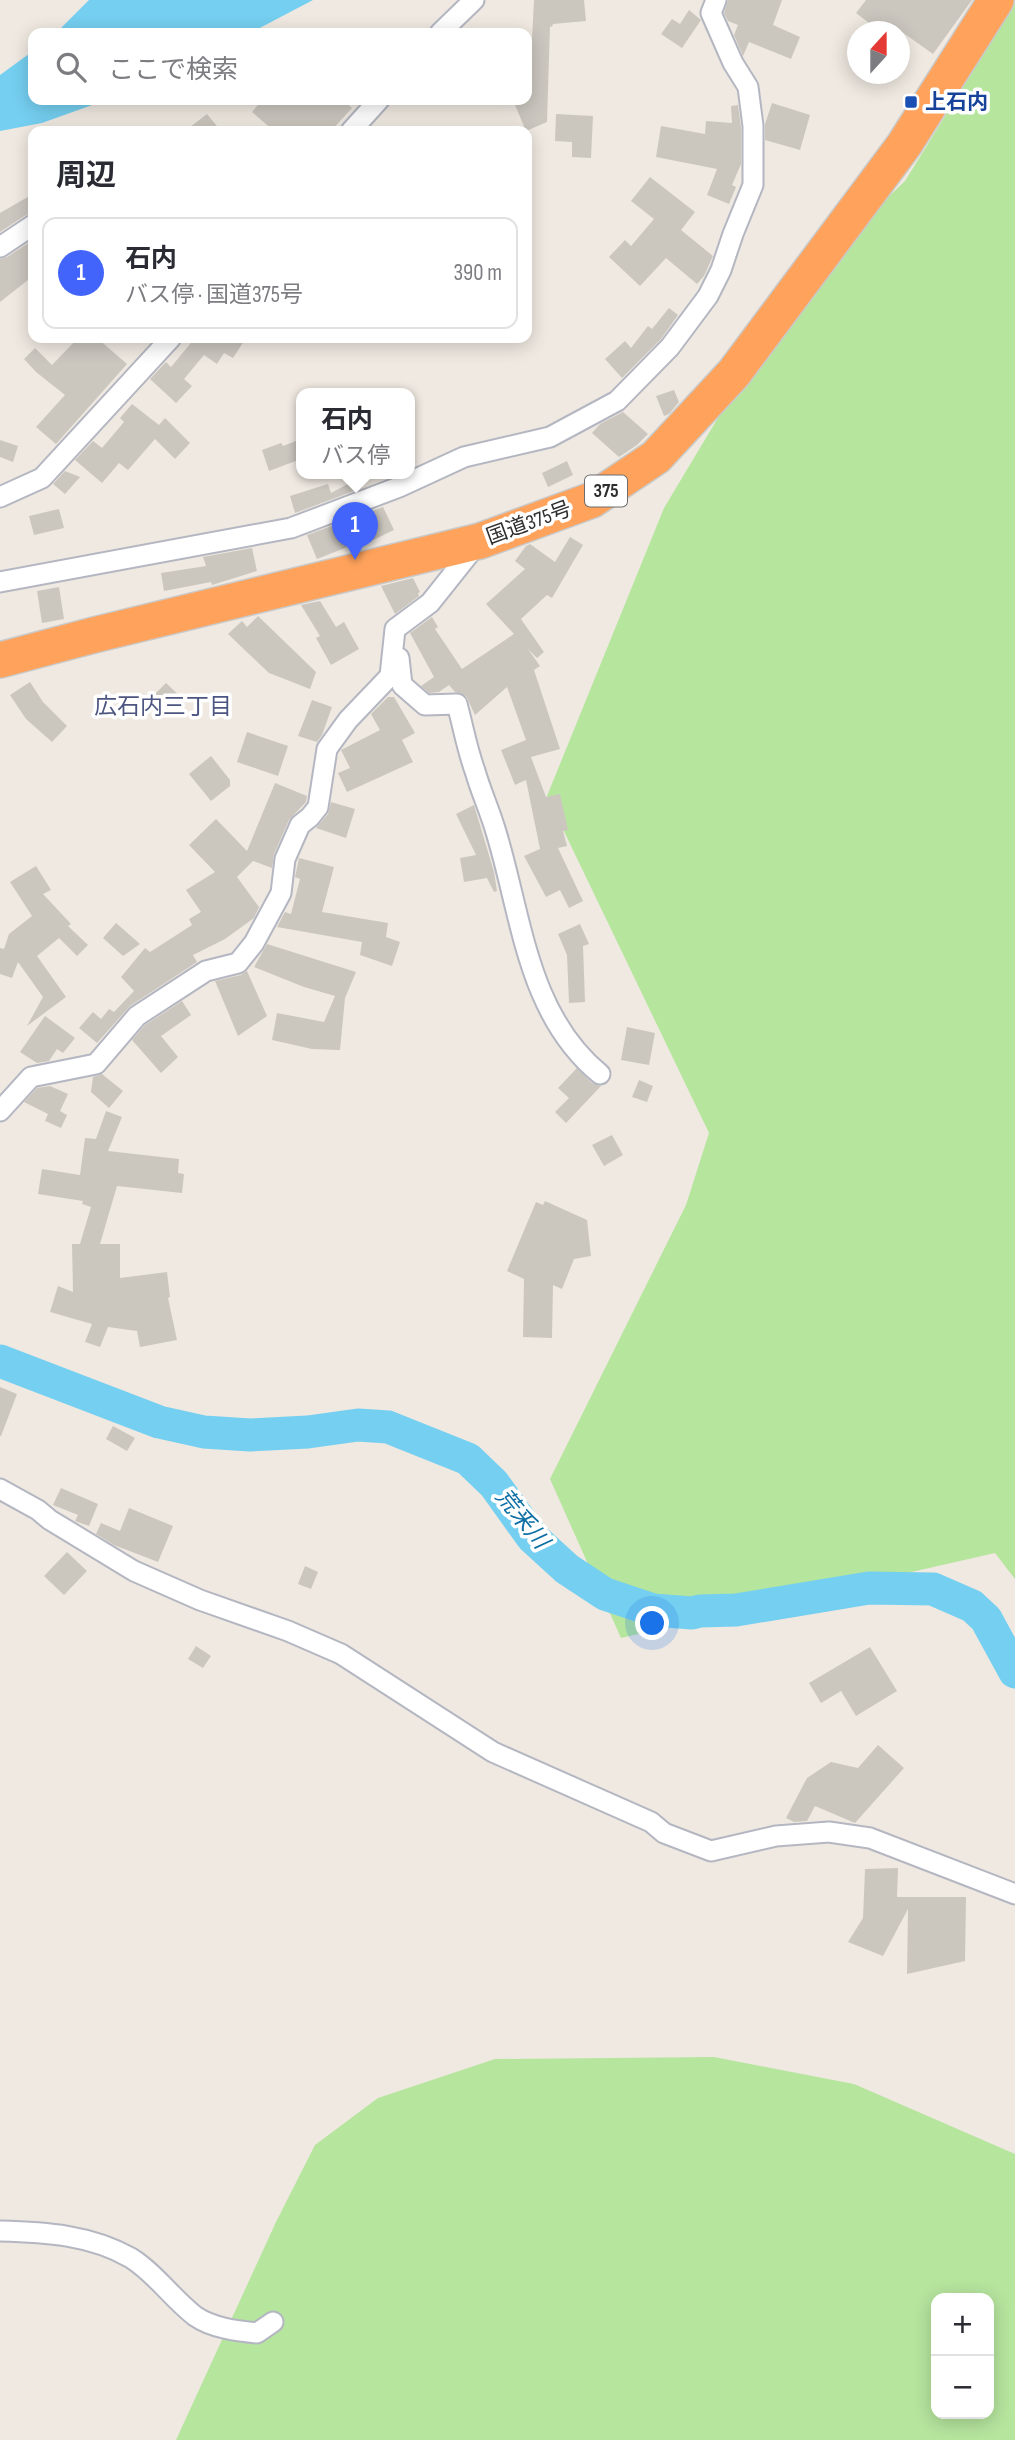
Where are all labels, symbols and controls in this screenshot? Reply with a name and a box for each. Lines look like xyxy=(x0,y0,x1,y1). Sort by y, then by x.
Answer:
north arrow xyxy=(847,21,910,84)
search box xyxy=(28,28,532,105)
icon: search xyxy=(52,48,90,86)
text: ここで検索 xyxy=(108,55,238,86)
place label: 上石内 xyxy=(925,90,988,115)
marker: 上石内 xyxy=(903,94,919,110)
text: 周辺 xyxy=(56,158,116,194)
text: 石内 xyxy=(125,244,177,275)
text: 1 xyxy=(76,259,86,287)
text: 390 m xyxy=(453,259,502,287)
text: バス停 · 国道375号 xyxy=(125,281,303,309)
popup xyxy=(296,388,415,479)
text: 石内 xyxy=(321,405,373,436)
text: バス停 xyxy=(321,442,390,470)
road number: 375 xyxy=(585,476,627,506)
street label: 国道375号 xyxy=(483,496,575,550)
pin: 1 xyxy=(332,502,378,560)
district label: 広石内三丁目 xyxy=(94,693,232,721)
water label: 荒釆川 xyxy=(489,1483,556,1557)
your location xyxy=(635,1606,669,1640)
map controls xyxy=(931,2293,994,2419)
button: + xyxy=(931,2293,994,2356)
button: − xyxy=(931,2356,994,2419)

